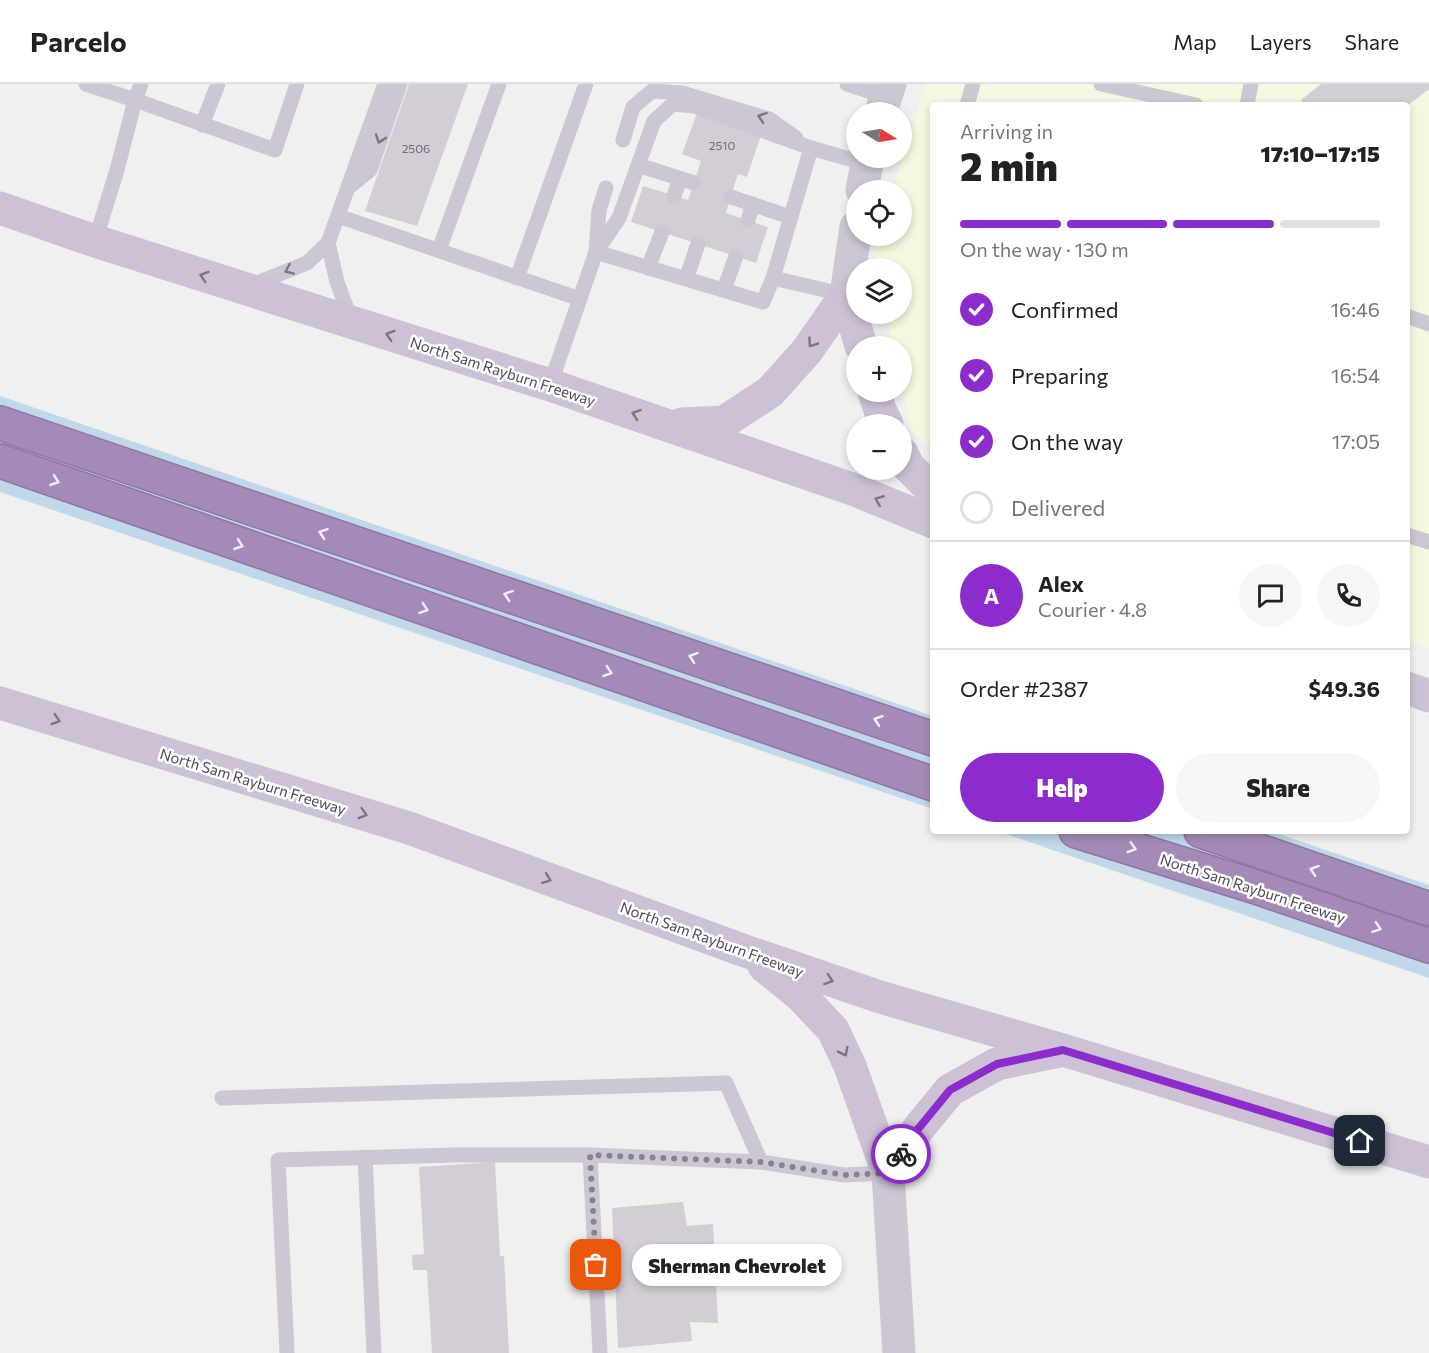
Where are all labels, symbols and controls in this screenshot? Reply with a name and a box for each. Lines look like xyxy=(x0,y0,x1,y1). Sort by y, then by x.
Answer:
text: Parcelo xyxy=(30,24,127,58)
text: Map xyxy=(1173,29,1217,54)
text: Layers xyxy=(1250,29,1312,54)
text: Share xyxy=(1345,29,1399,54)
north arrow xyxy=(846,102,912,168)
map controls xyxy=(846,102,912,480)
one-way arrow xyxy=(757,112,768,124)
text: Arriving in xyxy=(960,119,1053,143)
one-way arrow xyxy=(375,133,388,144)
house number: 2510 xyxy=(709,138,735,152)
text: 17:10–17:15 xyxy=(1260,140,1380,167)
house number: 2506 xyxy=(402,141,430,155)
text: 2 min xyxy=(960,141,1058,189)
button: locate xyxy=(846,180,912,246)
text: On the way · 130 m xyxy=(960,237,1129,261)
button: layers xyxy=(846,258,912,324)
one-way arrow xyxy=(284,263,295,275)
one-way arrow xyxy=(199,271,210,283)
icon: check xyxy=(960,293,993,326)
text: Confirmed xyxy=(1011,296,1118,323)
text: 16:46 xyxy=(1330,297,1380,321)
one-way arrow xyxy=(385,330,396,342)
street label: North Sam Rayburn Freeway xyxy=(408,333,598,410)
one-way arrow xyxy=(808,336,819,347)
button: + xyxy=(846,336,912,402)
icon: check xyxy=(960,359,993,392)
text: Preparing xyxy=(1011,362,1108,389)
text: 16:54 xyxy=(1331,363,1380,387)
one-way arrow xyxy=(631,409,641,422)
button: − xyxy=(846,414,912,480)
icon: check xyxy=(960,425,993,458)
text: On the way xyxy=(1011,428,1123,455)
text: 17:05 xyxy=(1332,429,1380,453)
one-way arrow xyxy=(49,473,60,486)
text: Delivered xyxy=(1011,494,1105,521)
one-way arrow xyxy=(874,495,885,507)
one-way arrow xyxy=(319,528,329,540)
one-way arrow xyxy=(233,538,244,551)
button: chat xyxy=(1239,564,1302,627)
button: phone xyxy=(1317,564,1380,627)
text: Alex xyxy=(1038,570,1084,597)
text: A xyxy=(984,582,999,609)
one-way arrow xyxy=(503,589,514,602)
text: Courier · 4.8 xyxy=(1038,597,1147,621)
one-way arrow xyxy=(418,601,429,614)
one-way arrow xyxy=(688,652,699,664)
one-way arrow xyxy=(602,665,613,677)
text: Order #2387 xyxy=(960,675,1088,702)
text: $49.36 xyxy=(1308,675,1380,702)
one-way arrow xyxy=(50,713,61,725)
one-way arrow xyxy=(873,715,884,728)
street label: North Sam Rayburn Freeway xyxy=(158,744,348,818)
button: Help xyxy=(960,753,1164,822)
button: Share xyxy=(1176,753,1380,822)
one-way arrow xyxy=(357,807,368,819)
one-way arrow xyxy=(1126,841,1137,854)
street label: North Sam Rayburn Freeway xyxy=(1158,850,1348,927)
one-way arrow xyxy=(1309,864,1320,877)
one-way arrow xyxy=(541,871,552,884)
street label: North Sam Rayburn Freeway xyxy=(618,897,806,981)
one-way arrow xyxy=(1371,921,1382,934)
one-way arrow xyxy=(823,973,834,985)
one-way arrow xyxy=(836,1046,848,1057)
pin xyxy=(1334,1115,1385,1166)
courier xyxy=(871,1124,931,1184)
icon: home xyxy=(1343,1124,1376,1157)
icon: bike xyxy=(885,1138,918,1171)
pin xyxy=(570,1239,621,1290)
callout: Sherman Chevrolet xyxy=(632,1244,842,1286)
icon: bag xyxy=(579,1248,612,1281)
text: Sherman Chevrolet xyxy=(648,1253,826,1277)

